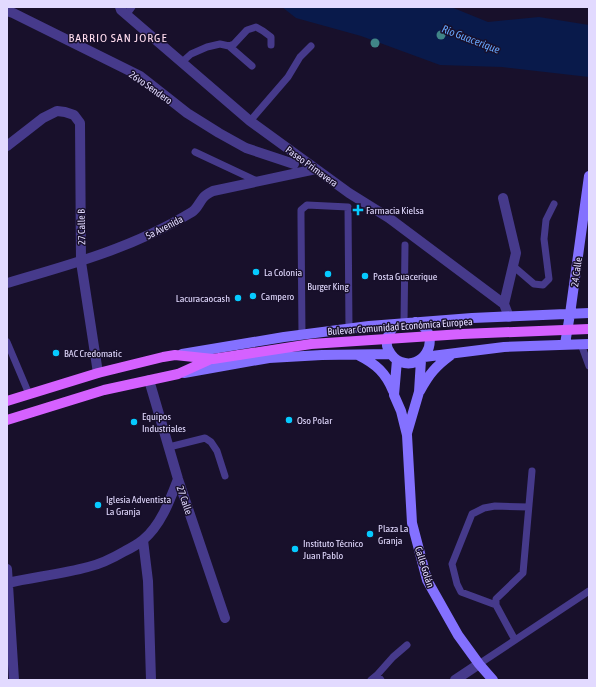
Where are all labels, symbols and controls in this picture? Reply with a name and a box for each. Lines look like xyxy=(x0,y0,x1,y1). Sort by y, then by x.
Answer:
water label: Río Guacerique xyxy=(440,22,502,56)
district label: BARRIO SAN JORGE xyxy=(68,31,168,45)
street label: 26vo Sendero xyxy=(127,69,175,106)
street label: Paseo Primavera xyxy=(284,144,340,189)
marker: Farmacia Kielsa xyxy=(353,205,363,215)
place label: Farmacia Kielsa xyxy=(366,205,424,216)
street label: 27 Calle B xyxy=(76,209,87,245)
street label: 5a Avenida xyxy=(144,213,185,242)
street label: 24 Calle xyxy=(569,256,584,288)
marker: La Colonia xyxy=(251,267,261,277)
place label: La Colonia xyxy=(264,267,302,278)
marker: Burger King xyxy=(323,269,333,279)
marker: Posta Guacerique xyxy=(360,271,370,281)
place label: Posta Guacerique xyxy=(373,271,438,282)
place label: Burger King xyxy=(307,281,349,292)
marker: Campero xyxy=(248,291,258,301)
place label: Campero xyxy=(261,291,295,302)
place label: Lacuracaocash xyxy=(176,293,230,304)
marker: Lacuracaocash xyxy=(233,293,243,303)
street label: Bulevar Comunidad Económica Europea xyxy=(327,316,473,337)
marker: BAC Credomatic xyxy=(51,348,61,358)
place label: BAC Credomatic xyxy=(64,348,122,359)
place label: Equipos Industriales xyxy=(142,411,186,434)
marker: Oso Polar xyxy=(284,415,294,425)
place label: Oso Polar xyxy=(297,415,333,426)
marker: Equipos Industriales xyxy=(129,417,139,427)
street label: 27 Calle xyxy=(174,484,195,516)
place label: Iglesia Adventista La Granja xyxy=(106,494,171,517)
marker: Iglesia Adventista La Granja xyxy=(93,500,103,510)
place label: Plaza La Granja xyxy=(378,523,409,546)
marker: Plaza La Granja xyxy=(365,529,375,539)
place label: Instituto Técnico Juan Pablo xyxy=(303,538,363,561)
marker: Instituto Técnico Juan Pablo xyxy=(290,544,300,554)
street label: Calle Golán xyxy=(413,545,436,589)

